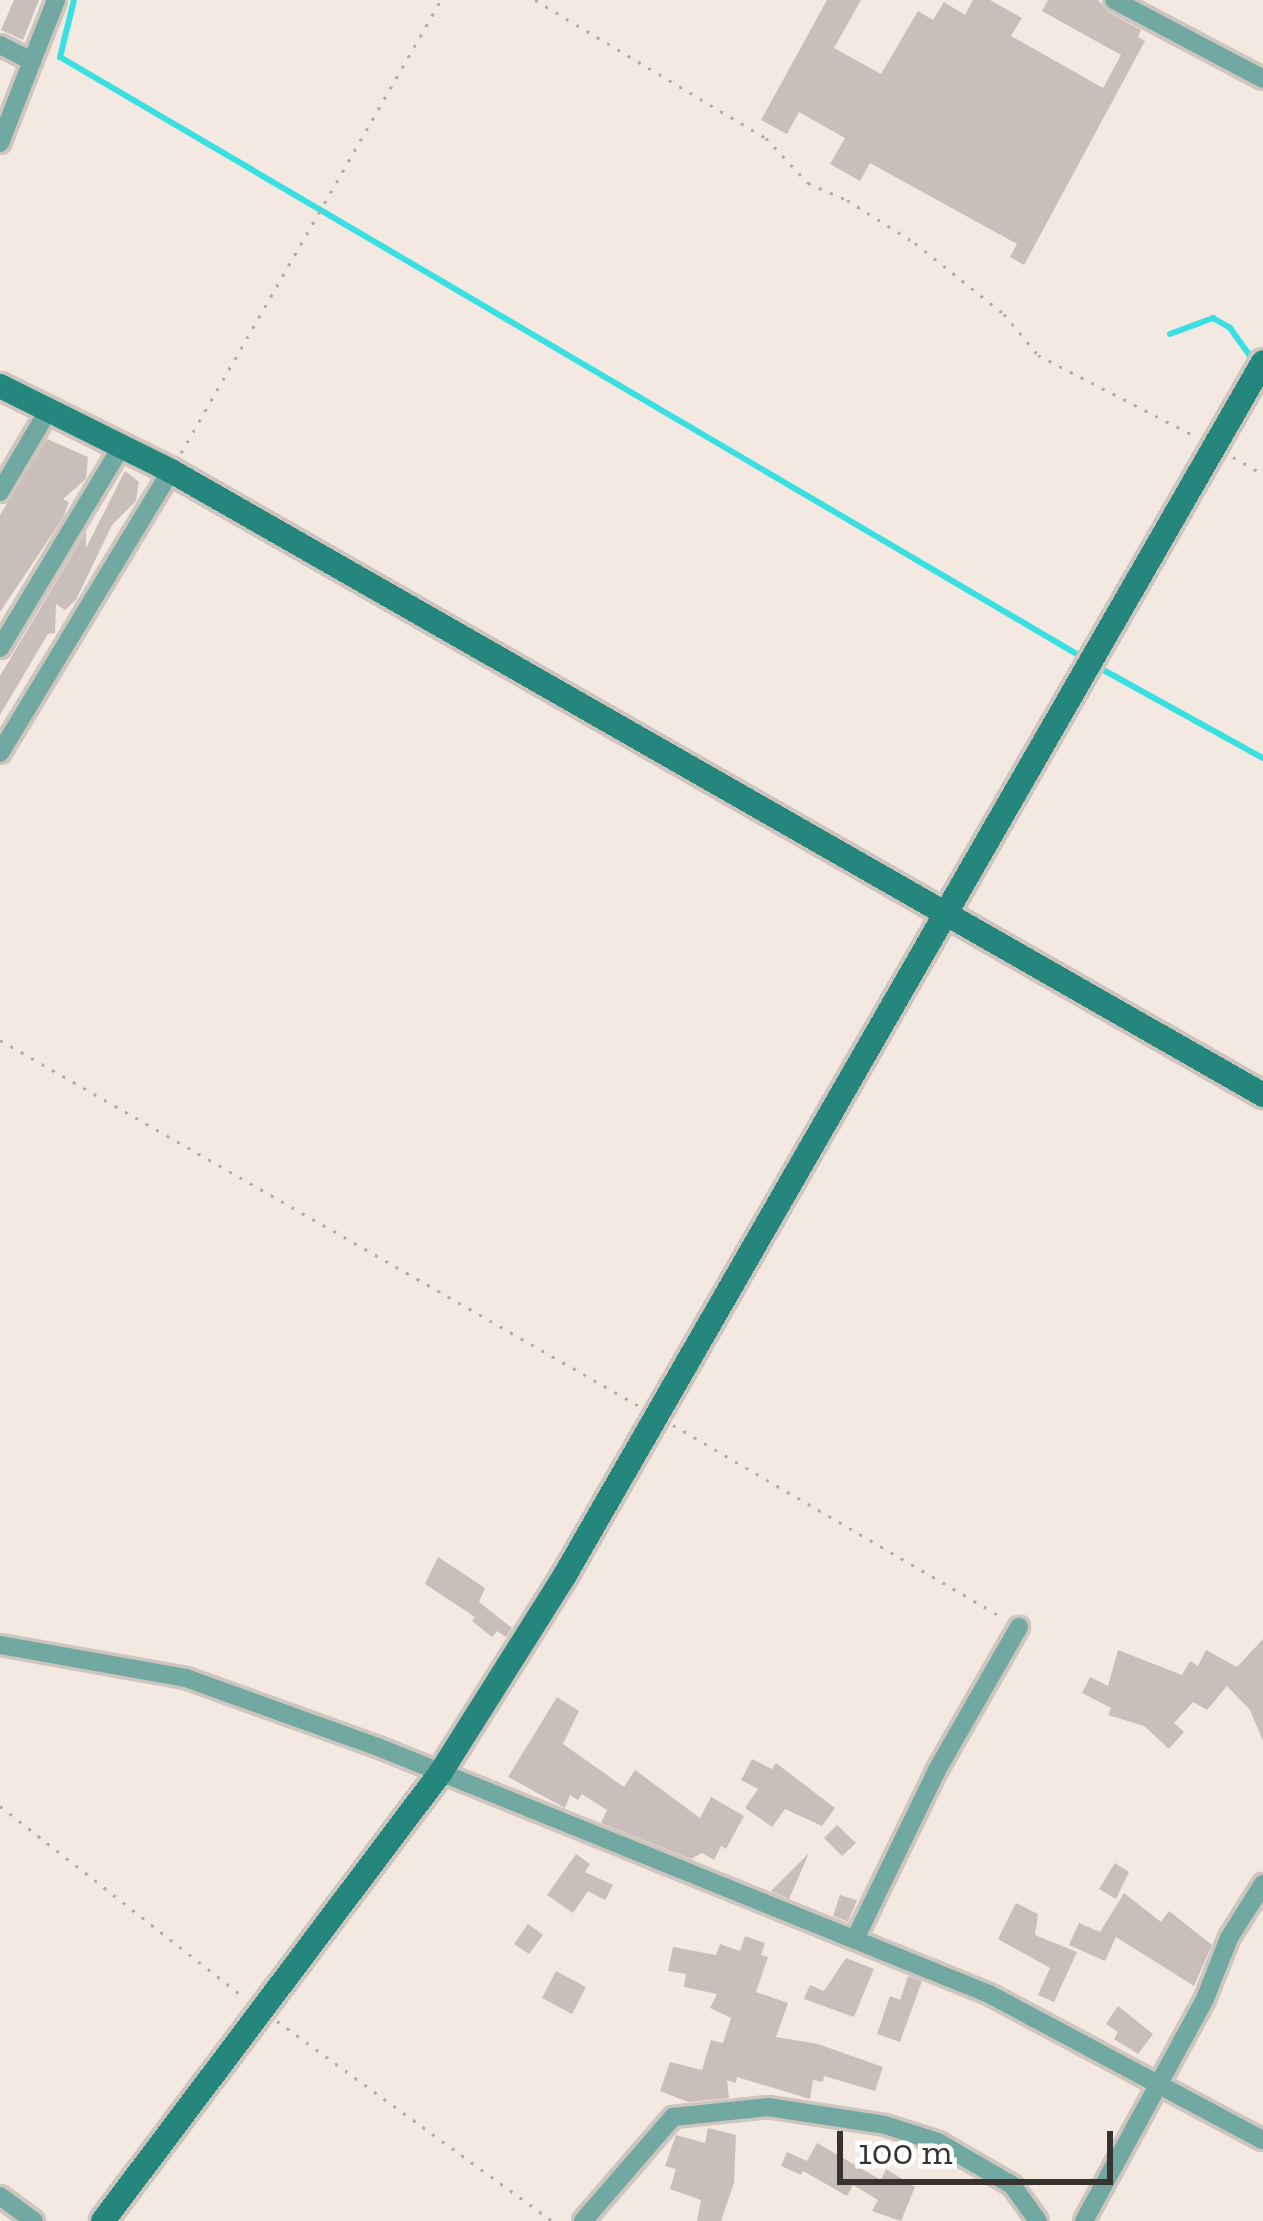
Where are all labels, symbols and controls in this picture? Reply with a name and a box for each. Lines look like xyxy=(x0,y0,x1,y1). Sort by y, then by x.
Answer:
scale bar xyxy=(843,2107,1119,2181)
text: 100 m xyxy=(858,2130,953,2173)

